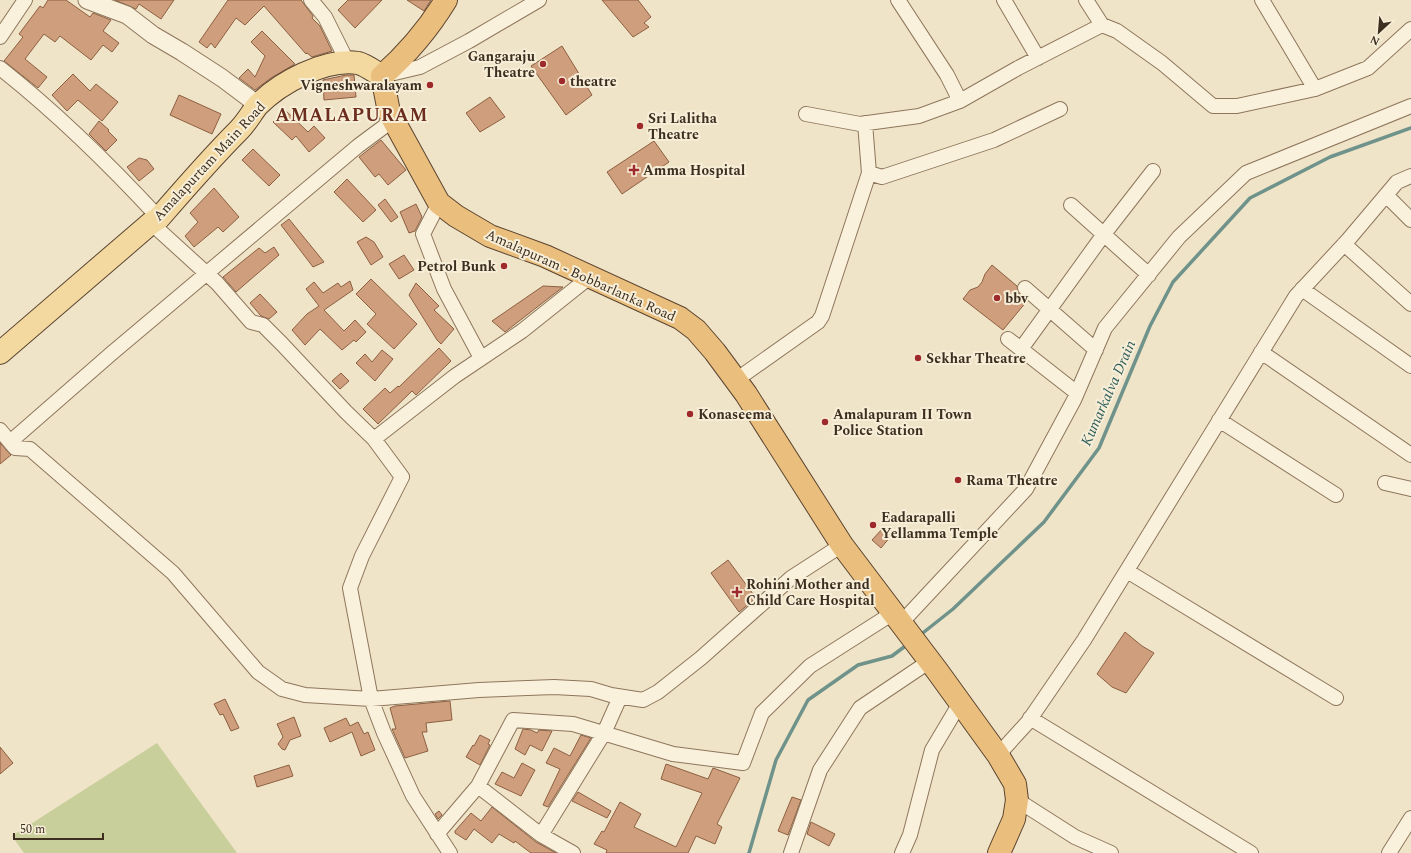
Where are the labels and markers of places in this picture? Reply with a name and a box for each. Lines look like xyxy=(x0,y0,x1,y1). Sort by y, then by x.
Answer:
place label: Gangaraju Theatre xyxy=(468,46,536,83)
marker: Gangaraju Theatre xyxy=(538,59,548,69)
place label: theatre xyxy=(570,71,617,92)
place label: Vigneshwaralayam xyxy=(300,75,422,96)
marker: theatre xyxy=(557,76,567,86)
marker: Vigneshwaralayam xyxy=(425,80,435,90)
place label: Sri Lalitha Theatre xyxy=(648,108,718,145)
marker: Sri Lalitha Theatre xyxy=(635,121,645,131)
place label: Amma Hospital xyxy=(643,160,746,181)
marker: Amma Hospital xyxy=(628,164,640,176)
place label: Petrol Bunk xyxy=(417,256,497,277)
marker: Petrol Bunk xyxy=(499,261,509,271)
place label: bbv xyxy=(1005,288,1029,309)
marker: bbv xyxy=(992,293,1002,303)
place label: Sekhar Theatre xyxy=(926,348,1026,369)
marker: Sekhar Theatre xyxy=(913,353,923,363)
place label: Konaseema xyxy=(698,404,773,425)
place label: Amalapuram II Town Police Station xyxy=(833,404,972,441)
marker: Konaseema xyxy=(685,409,695,419)
marker: Amalapuram II Town Police Station xyxy=(820,417,830,427)
place label: Rama Theatre xyxy=(966,470,1058,491)
marker: Rama Theatre xyxy=(953,475,963,485)
place label: Eadarapalli Yellamma Temple xyxy=(881,507,998,544)
marker: Eadarapalli Yellamma Temple xyxy=(868,520,878,530)
place label: Rohini Mother and Child Care Hospital xyxy=(746,574,875,611)
marker: Rohini Mother and Child Care Hospital xyxy=(731,586,743,598)

